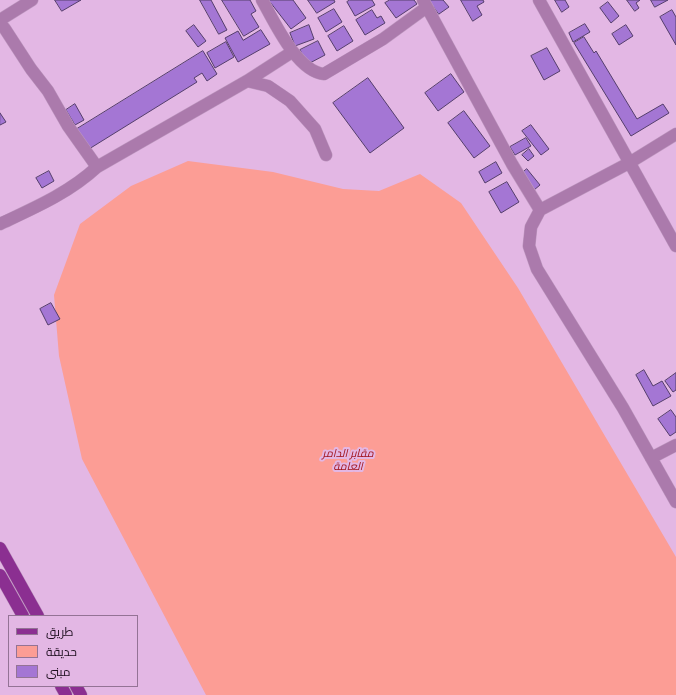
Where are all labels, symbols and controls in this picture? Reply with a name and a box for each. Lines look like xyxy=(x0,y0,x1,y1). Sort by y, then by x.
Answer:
park label: مقابر الدامر العامة xyxy=(322,447,374,473)
legend xyxy=(8,615,138,687)
text: طريق xyxy=(46,624,73,640)
text: حديقة xyxy=(46,644,77,660)
text: مبنى xyxy=(46,664,71,680)

